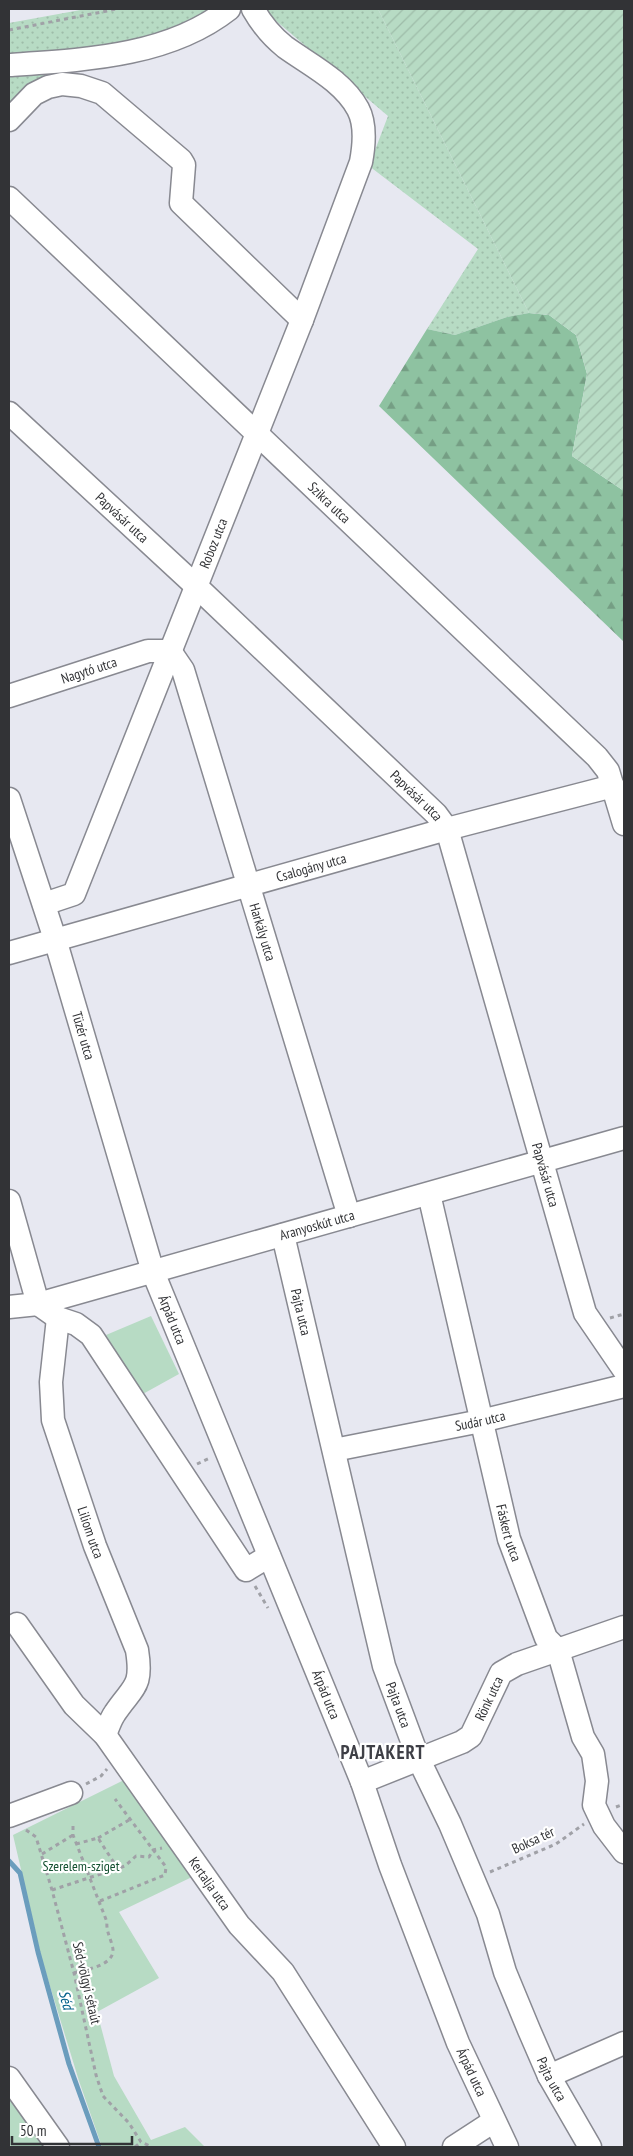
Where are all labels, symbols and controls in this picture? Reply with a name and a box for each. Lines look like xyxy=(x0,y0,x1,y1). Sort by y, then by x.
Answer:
street label: Szikra utca xyxy=(304,478,355,527)
street label: Papvásár utca xyxy=(92,489,152,547)
street label: Roboz utca xyxy=(195,516,231,571)
street label: Nagytó utca xyxy=(59,653,119,688)
street label: Papvásár utca xyxy=(386,766,447,824)
street label: Csalogány utca xyxy=(274,849,348,886)
street label: Harkály utca xyxy=(245,901,280,963)
street label: Tüzér utca xyxy=(68,1009,99,1062)
street label: Papvásár utca xyxy=(528,1141,563,1209)
street label: Aranyoskút utca xyxy=(277,1206,356,1244)
street label: Pajta utca xyxy=(287,1287,315,1337)
street label: Árpád utca xyxy=(154,1292,191,1347)
street label: Sudár utca xyxy=(453,1406,507,1435)
street label: Fáskert utca xyxy=(492,1502,526,1564)
street label: Liliom utca xyxy=(73,1504,108,1561)
street label: Árpád utca xyxy=(308,1667,344,1722)
street label: Rönk utca xyxy=(471,1674,507,1724)
street label: Pajta utca xyxy=(382,1679,415,1730)
district label: PAJTAKERT xyxy=(340,1740,426,1764)
street label: Boksa tér xyxy=(509,1822,557,1858)
street label: Kertalja utca xyxy=(185,1853,235,1914)
park label: Szerelem-sziget xyxy=(43,1857,120,1875)
street label: Séd-völgyi sétaút xyxy=(69,1940,105,2026)
water label: Séd xyxy=(55,1988,79,2014)
street label: Árpád utca xyxy=(453,2045,491,2099)
street label: Pajta utca xyxy=(533,2054,571,2104)
scale bar xyxy=(12,2114,132,2146)
text: 50 m xyxy=(20,2121,46,2140)

